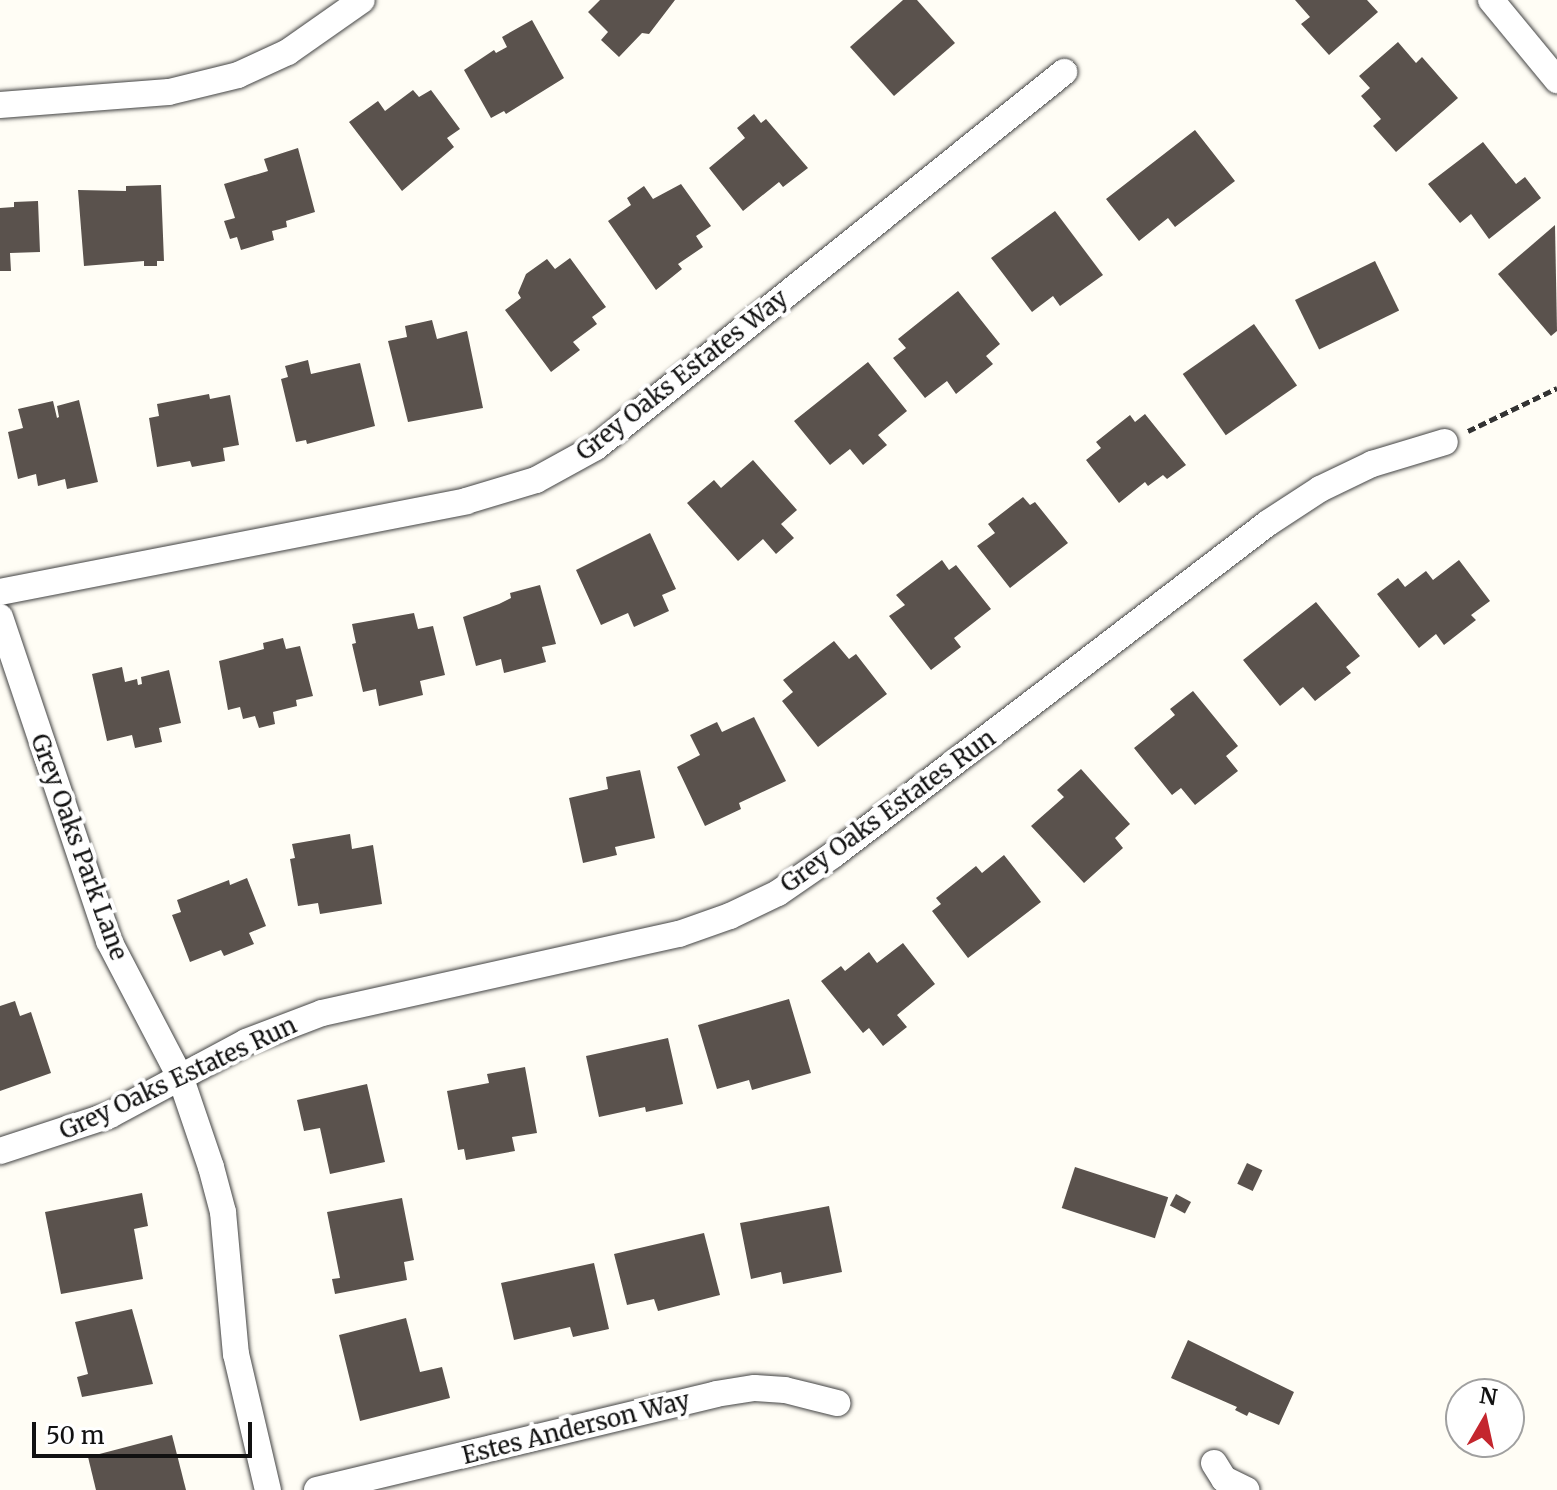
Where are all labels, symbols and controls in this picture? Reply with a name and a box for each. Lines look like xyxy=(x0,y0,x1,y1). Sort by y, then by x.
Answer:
street label: Grey Oaks Estates Way xyxy=(571,284,793,466)
street label: Grey Oaks Estates Run xyxy=(775,723,1001,899)
street label: Grey Oaks Park Lane xyxy=(25,730,133,964)
street label: Grey Oaks Estates Run xyxy=(55,1010,301,1146)
north arrow xyxy=(1445,1378,1525,1458)
text: N xyxy=(1478,1381,1499,1411)
street label: Estes Anderson Way xyxy=(459,1386,693,1470)
scale bar xyxy=(36,1406,256,1456)
text: 50 m xyxy=(46,1420,105,1451)

